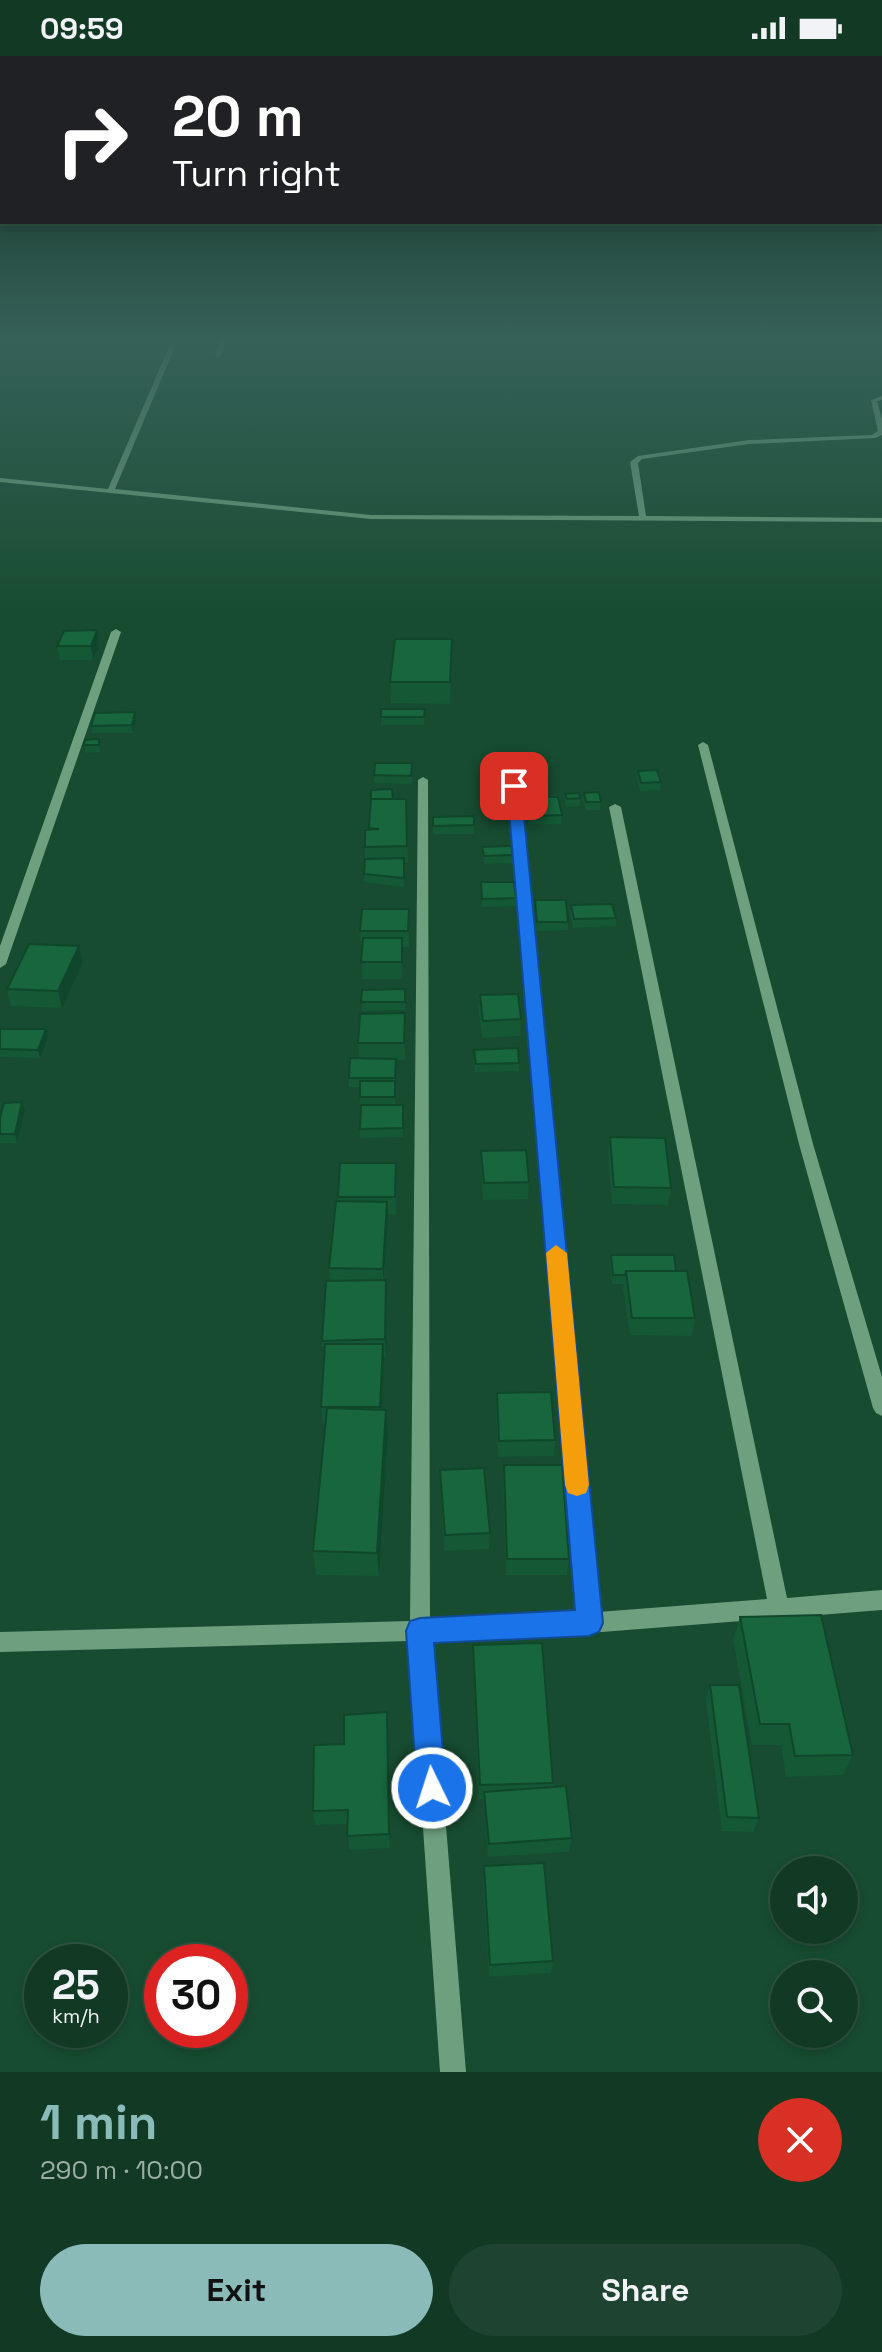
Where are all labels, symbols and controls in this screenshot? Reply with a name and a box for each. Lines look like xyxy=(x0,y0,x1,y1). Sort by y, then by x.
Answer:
text: 09:59 xyxy=(40,9,123,48)
text: 20 m xyxy=(172,81,304,152)
icon: right xyxy=(40,88,144,192)
text: Turn right xyxy=(172,151,341,197)
pin xyxy=(480,752,548,820)
icon: arrive xyxy=(492,764,536,808)
position arrow xyxy=(390,1746,474,1830)
map controls xyxy=(770,1856,858,2048)
button: sound xyxy=(770,1856,858,1944)
speed limit sign: 30 xyxy=(144,1944,248,2048)
text: 25 xyxy=(52,1960,100,2011)
button: search xyxy=(770,1960,858,2048)
text: km/h xyxy=(52,2003,100,2029)
text: 1 min xyxy=(40,2092,157,2153)
button: close xyxy=(758,2098,842,2182)
text: 290 m · 10:00 xyxy=(40,2153,203,2187)
button: Exit xyxy=(40,2244,433,2336)
button: Share xyxy=(449,2244,842,2336)

